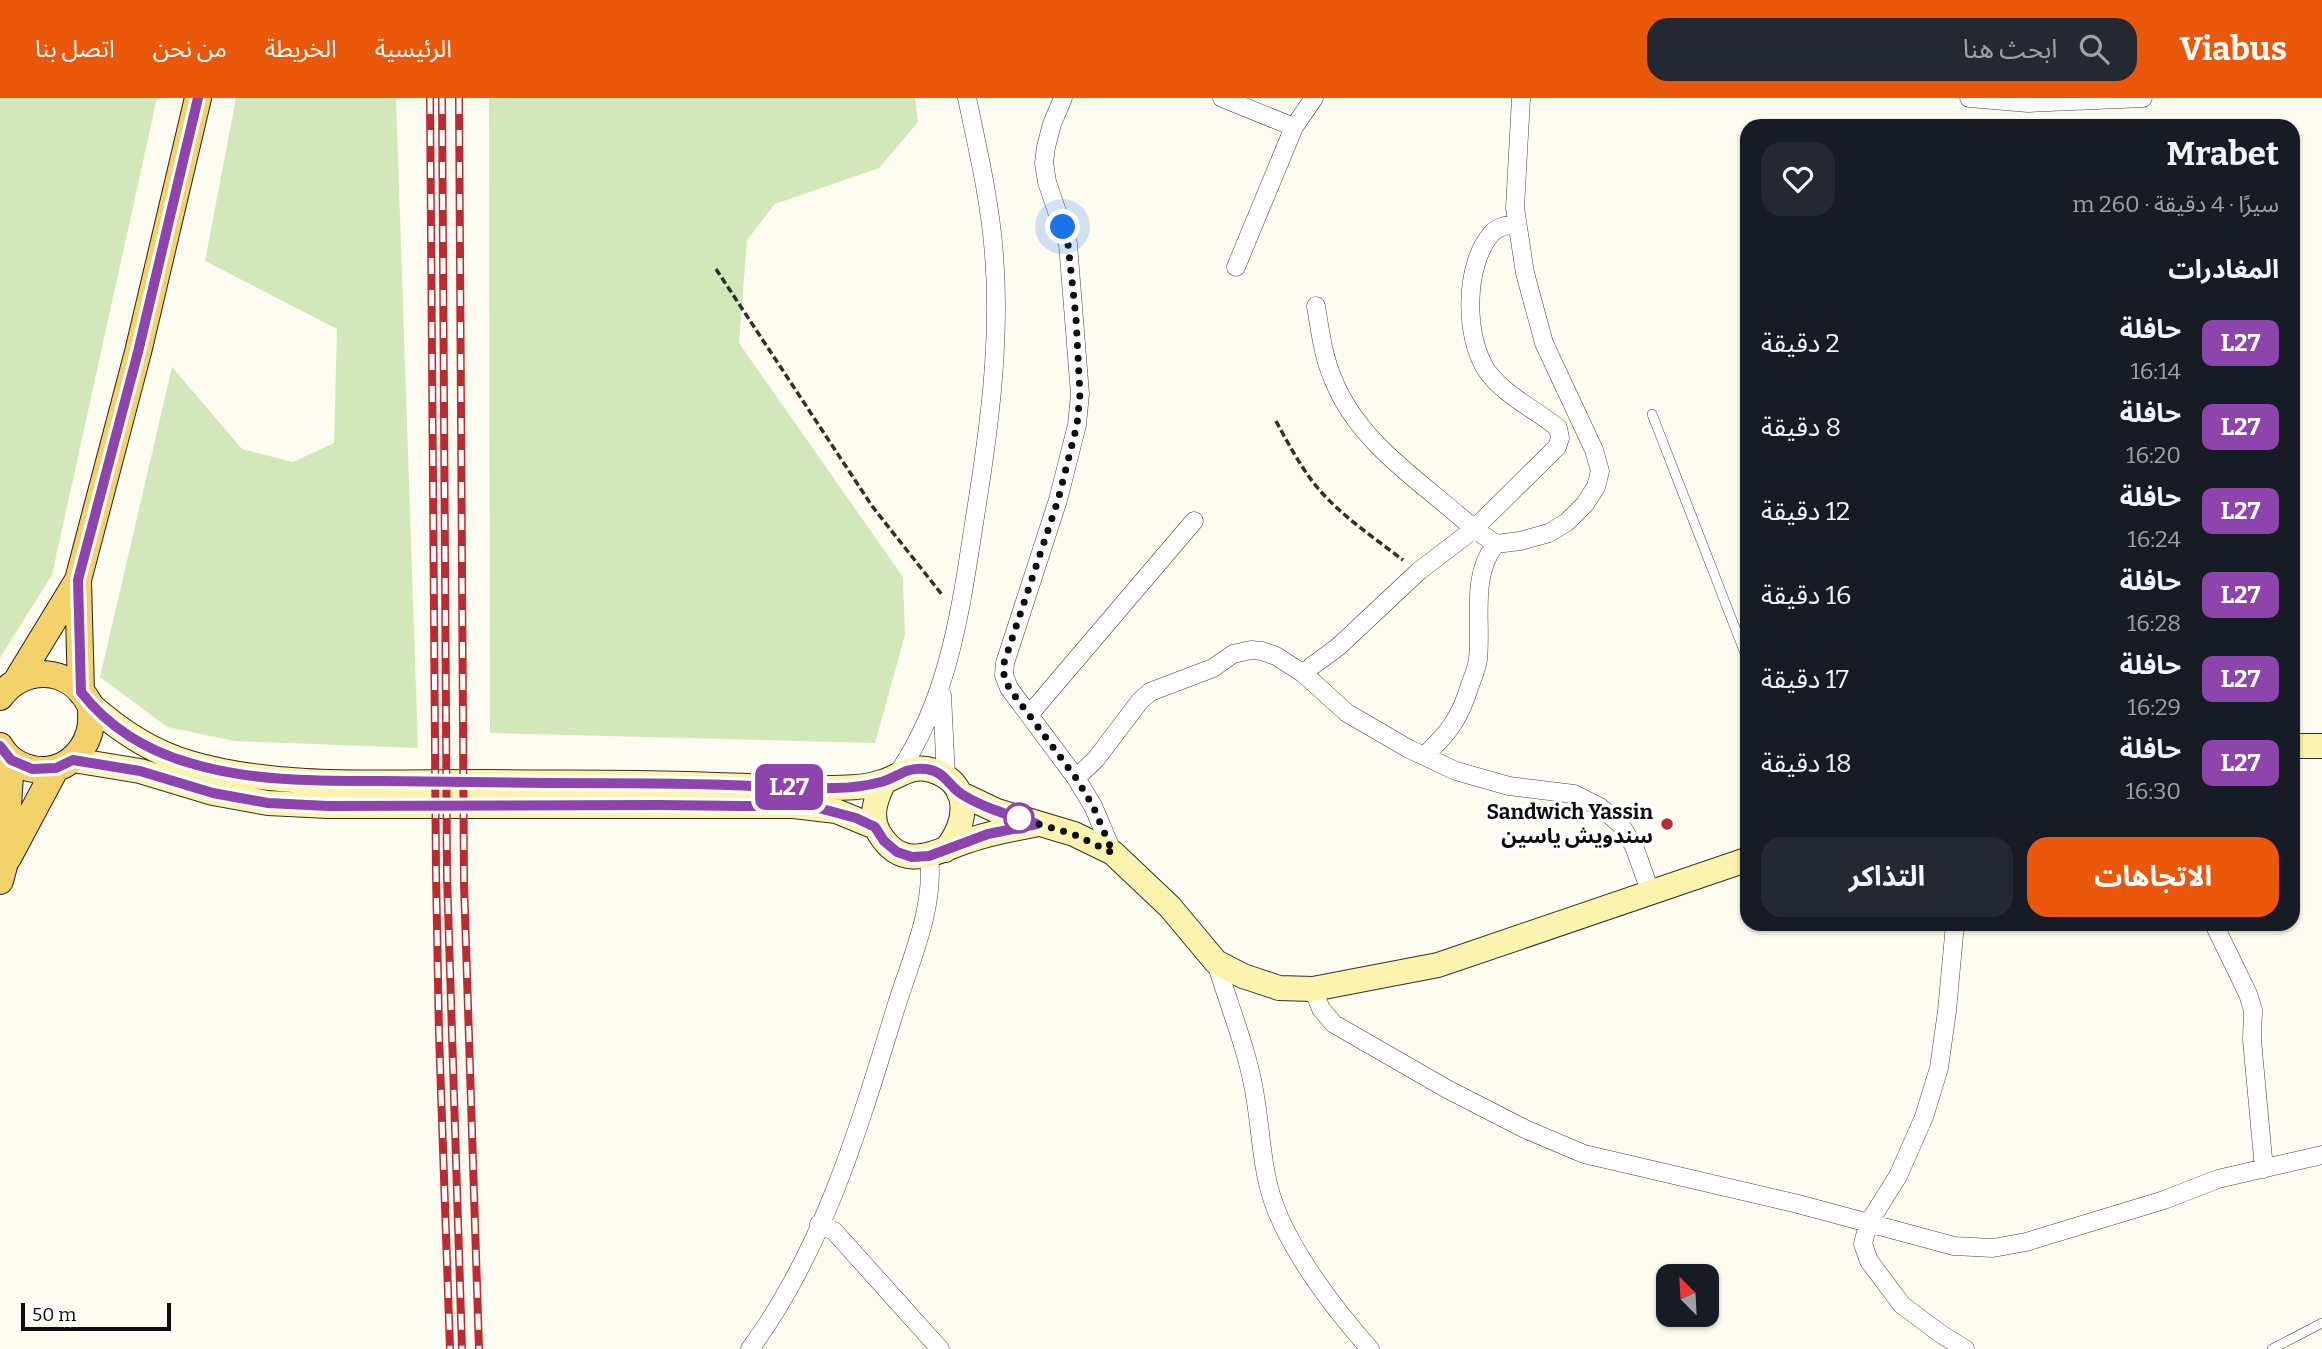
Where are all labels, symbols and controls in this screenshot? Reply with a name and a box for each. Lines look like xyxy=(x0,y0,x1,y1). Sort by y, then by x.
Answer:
search box xyxy=(1647,18,2137,81)
text: Viabus xyxy=(2179,29,2287,69)
icon: search xyxy=(2075,30,2113,68)
text: ابحث هنا xyxy=(1963,34,2057,65)
text: اتصل بنا xyxy=(35,35,115,63)
text: من نحن xyxy=(153,35,227,63)
text: الخريطة xyxy=(265,35,337,63)
text: الرئيسية xyxy=(375,35,452,63)
text: Mrabet xyxy=(2167,134,2279,174)
button: heart xyxy=(1761,142,1835,216)
text: سيرًا · 4 دقيقة · 260 m xyxy=(2073,190,2279,218)
your location xyxy=(1045,209,1080,244)
text: المغادرات xyxy=(2168,254,2279,285)
text: حافلة xyxy=(2120,314,2181,345)
text: 2 دقيقة xyxy=(1761,328,1840,359)
text: L27 xyxy=(2221,329,2260,357)
text: 16:14 xyxy=(2131,357,2181,385)
text: حافلة xyxy=(2120,398,2181,429)
text: 8 دقيقة xyxy=(1761,412,1841,443)
text: L27 xyxy=(2221,413,2260,441)
text: 16:20 xyxy=(2126,441,2181,469)
text: حافلة xyxy=(2120,482,2181,513)
text: 12 دقيقة xyxy=(1761,496,1850,527)
text: L27 xyxy=(2221,497,2260,525)
text: 16:24 xyxy=(2127,525,2181,553)
text: حافلة xyxy=(2120,566,2181,597)
text: 16 دقيقة xyxy=(1761,580,1851,611)
text: L27 xyxy=(2221,581,2260,609)
text: 16:28 xyxy=(2127,609,2181,637)
text: حافلة xyxy=(2120,650,2181,681)
text: 17 دقيقة xyxy=(1761,664,1849,695)
text: L27 xyxy=(2221,665,2260,693)
text: 16:29 xyxy=(2127,693,2181,721)
text: حافلة xyxy=(2120,734,2181,765)
text: 18 دقيقة xyxy=(1761,748,1852,779)
text: L27 xyxy=(2221,749,2260,777)
line badge: L27 xyxy=(749,764,829,810)
text: L27 xyxy=(769,773,809,801)
text: 16:30 xyxy=(2125,777,2181,805)
place label: Sandwich Yassin سندويش ياسين xyxy=(1486,799,1653,849)
unlabelled marker xyxy=(1004,803,1034,833)
marker: Sandwich Yassin سندويش ياسين xyxy=(1659,816,1675,832)
button: التذاكر xyxy=(1761,837,2013,917)
button: الاتجاهات xyxy=(2027,837,2279,917)
north arrow xyxy=(1656,1264,1718,1326)
map controls xyxy=(1656,1264,1719,1327)
scale bar xyxy=(21,1300,172,1332)
text: 50 m xyxy=(32,1303,76,1326)

